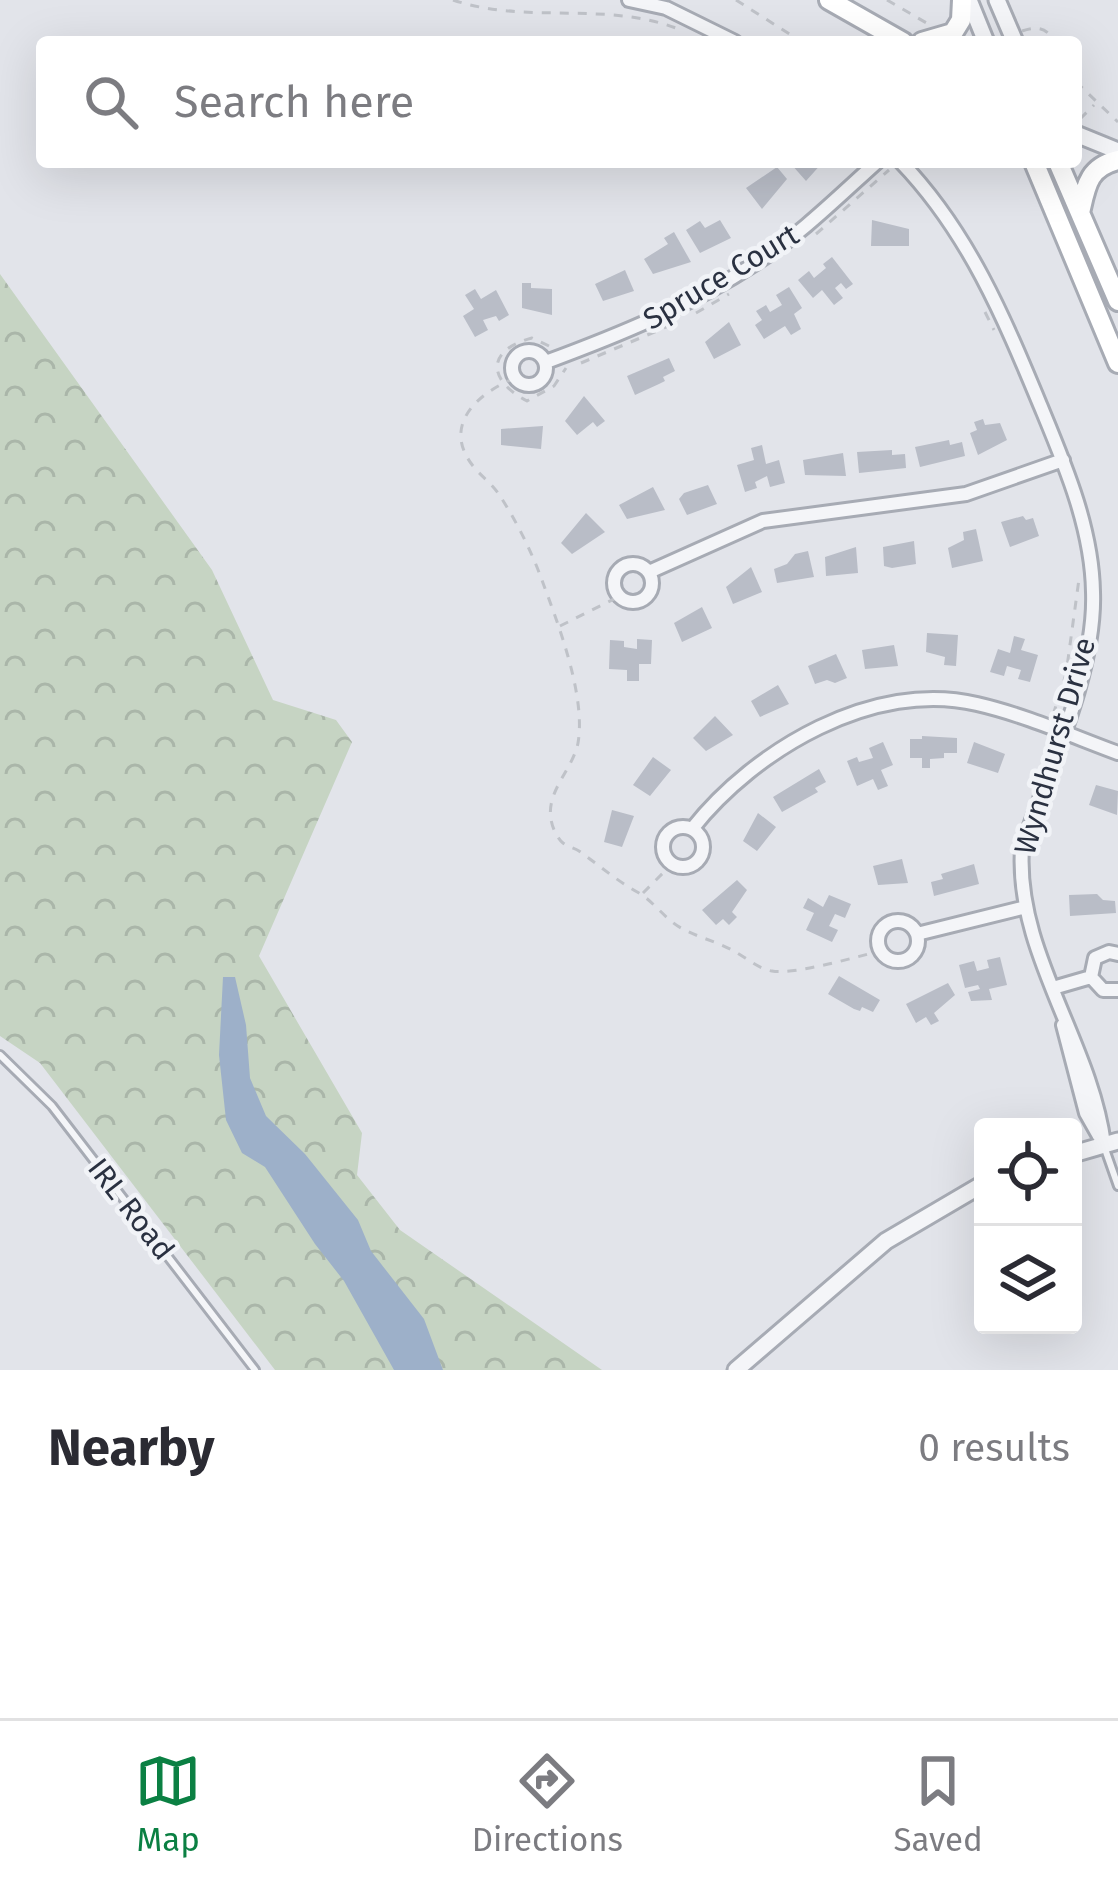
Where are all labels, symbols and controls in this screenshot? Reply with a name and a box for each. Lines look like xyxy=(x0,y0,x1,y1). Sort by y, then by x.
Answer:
search box xyxy=(36,36,1082,168)
icon: search xyxy=(78,69,144,135)
text: Search here xyxy=(174,75,414,129)
street label: Spruce Court xyxy=(637,216,805,337)
street label: Wyndhurst Drive xyxy=(1007,633,1103,859)
map controls xyxy=(974,1118,1082,1334)
button: locate xyxy=(974,1118,1082,1226)
street label: IRL Road xyxy=(80,1151,182,1267)
button: layers xyxy=(974,1226,1082,1334)
text: Nearby xyxy=(48,1417,214,1479)
text: 0 results xyxy=(918,1425,1070,1471)
tab: Map xyxy=(135,1748,201,1860)
tab: Directions xyxy=(472,1748,623,1860)
tab: Saved xyxy=(893,1748,983,1860)

